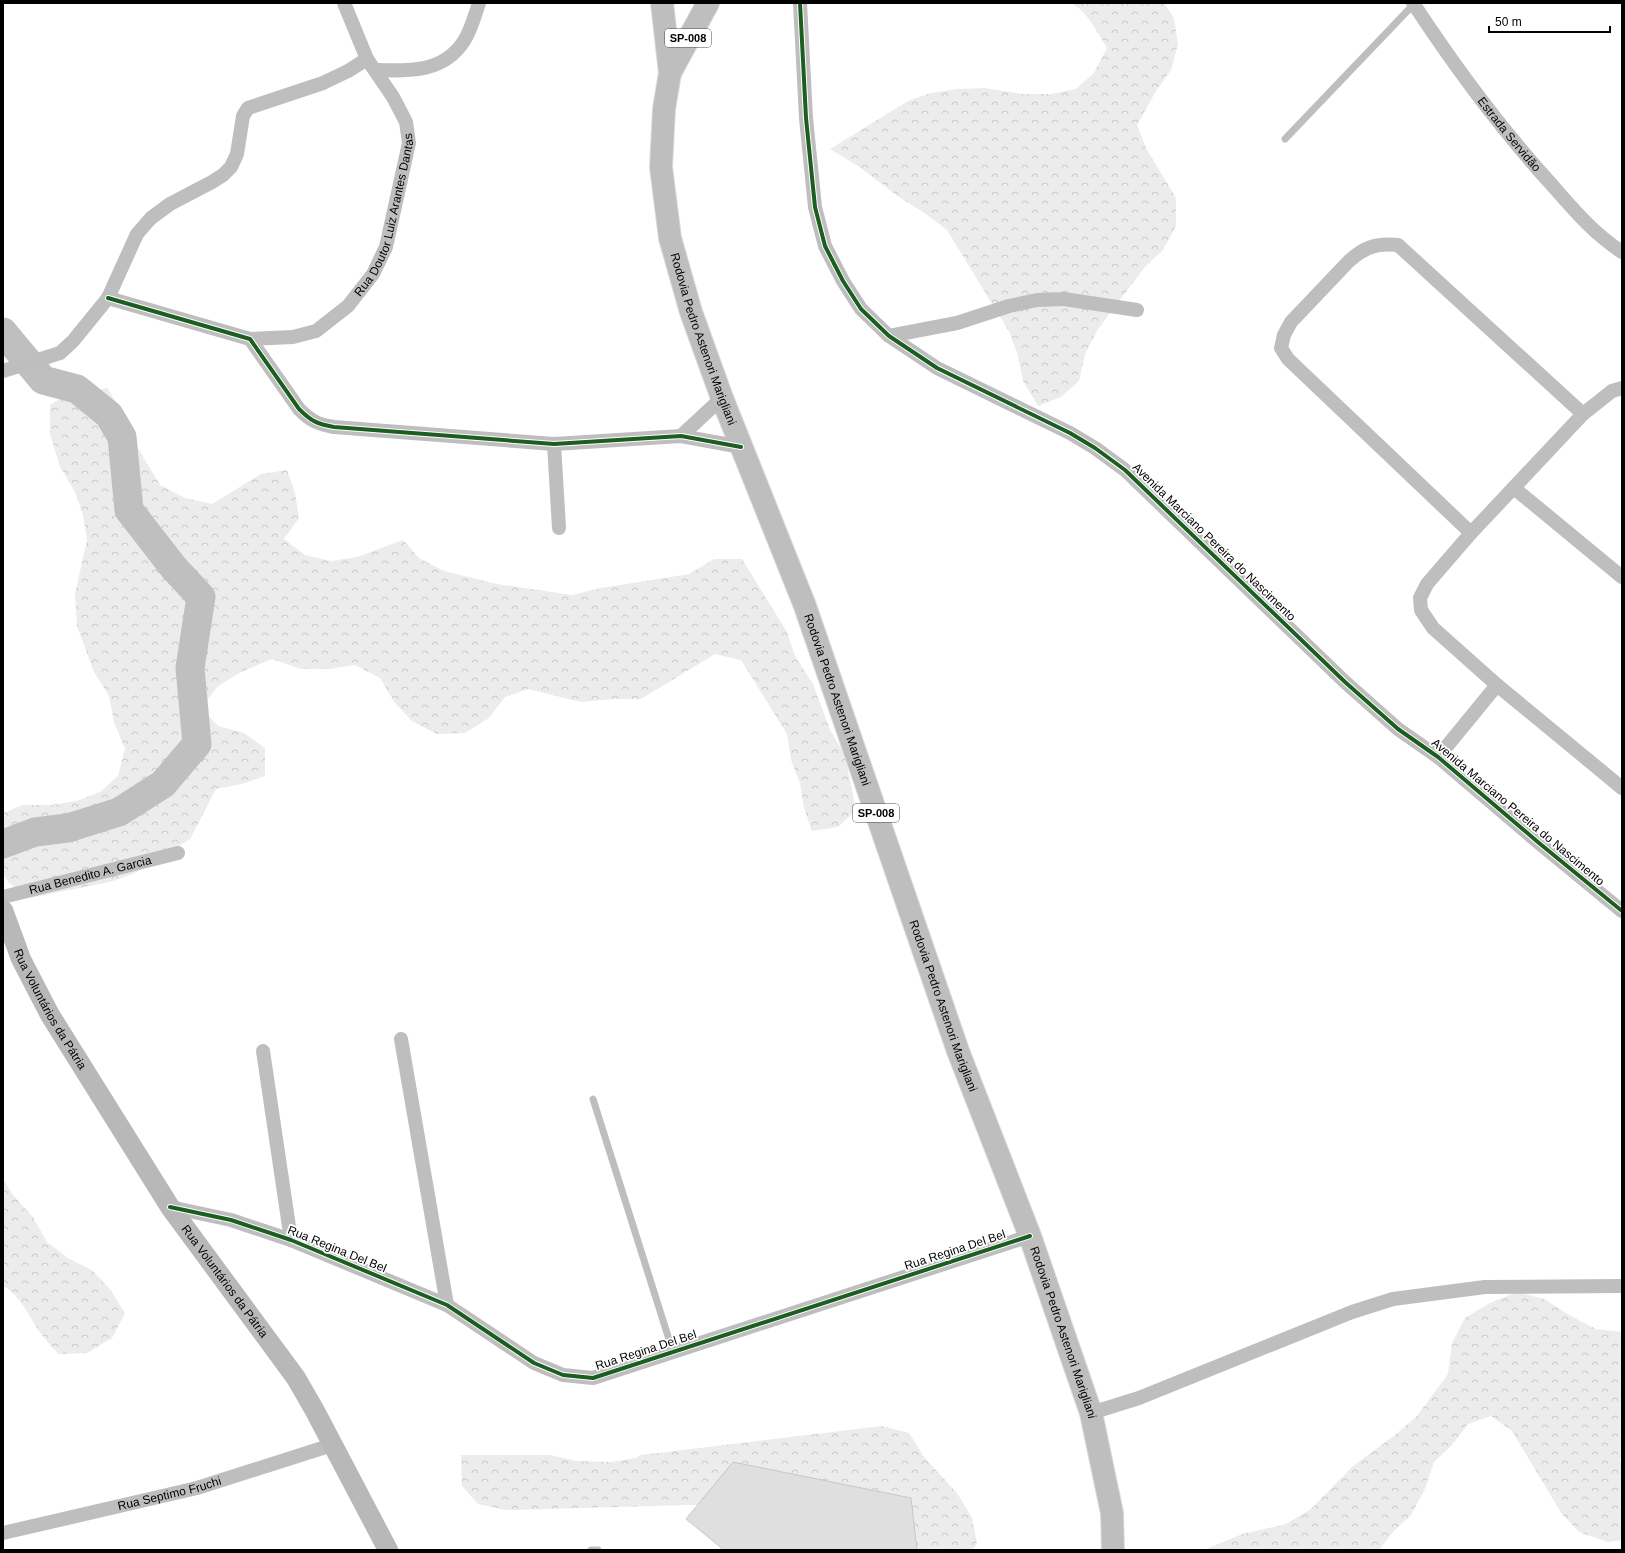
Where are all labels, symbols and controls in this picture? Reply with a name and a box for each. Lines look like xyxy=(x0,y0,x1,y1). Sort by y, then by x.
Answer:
scale bar xyxy=(1489,8,1610,34)
text: 50 m xyxy=(1495,15,1522,29)
road number: SP-008 xyxy=(665,29,711,47)
street label: Estrada Servidão xyxy=(1475,94,1544,175)
street label: Rua Doutor Luiz Arantes Dantas xyxy=(351,132,416,299)
street label: Rodovia Pedro Astenori Marigliani xyxy=(668,251,739,427)
street label: Avenida Marciano Pereira do Nascimento xyxy=(1130,460,1299,624)
street label: Rodovia Pedro Astenori Marigliani xyxy=(801,612,873,788)
street label: Avenida Marciano Pereira do Nascimento xyxy=(1429,736,1607,889)
road number: SP-008 xyxy=(853,804,899,822)
street label: Rua Benedito A. Garcia xyxy=(28,853,153,897)
street label: Rodovia Pedro Astenori Marigliani xyxy=(907,918,980,1094)
street label: Rua Voluntários da Pátria xyxy=(11,947,89,1072)
street label: Rua Voluntários da Pátria xyxy=(179,1222,271,1341)
street label: Rua Regina Del Bel xyxy=(286,1223,388,1275)
street label: Rua Regina Del Bel xyxy=(903,1227,1007,1273)
street label: Rodovia Pedro Astenori Marigliani xyxy=(1027,1245,1099,1420)
street label: Rua Regina Del Bel xyxy=(594,1327,698,1373)
street label: Rua Septimo Fruchi xyxy=(116,1474,223,1513)

